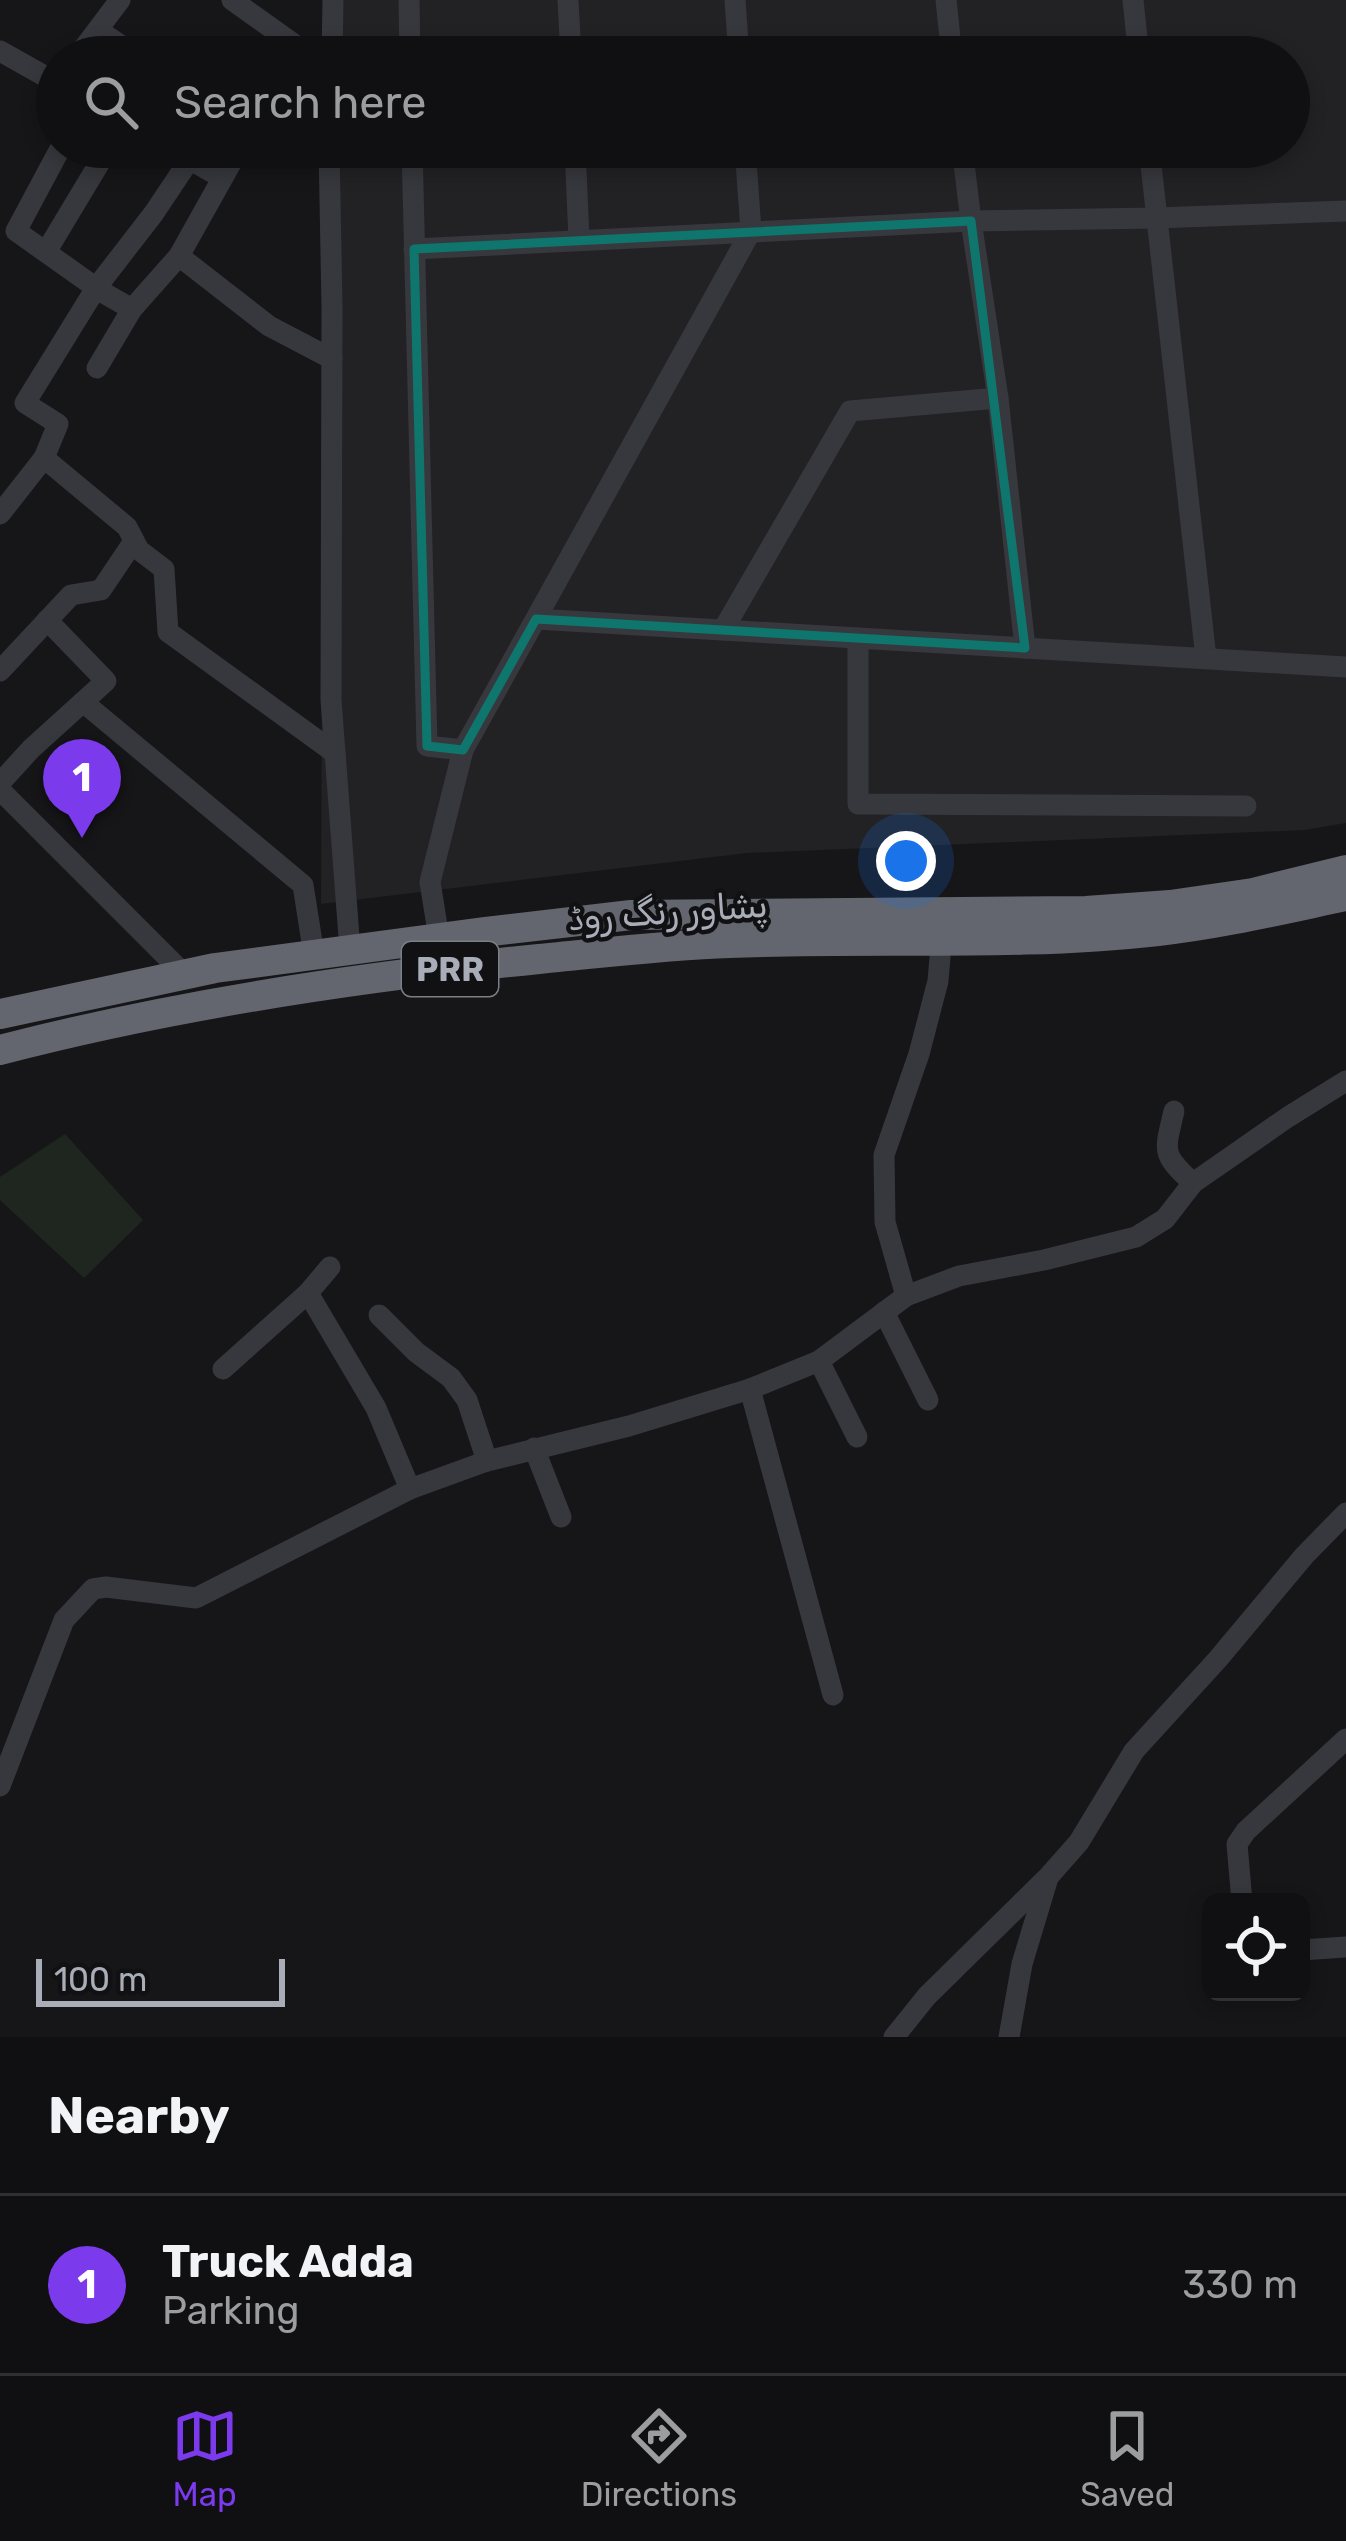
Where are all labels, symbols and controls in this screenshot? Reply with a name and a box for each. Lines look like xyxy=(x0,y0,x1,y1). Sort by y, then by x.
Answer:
search box xyxy=(36,36,1310,168)
icon: search xyxy=(78,69,144,135)
text: Search here xyxy=(174,76,426,129)
pin: 1 xyxy=(43,739,121,838)
your location xyxy=(876,831,936,891)
street label: پشاور رنگ روڈ xyxy=(567,883,769,941)
road number: PRR xyxy=(402,942,498,996)
map controls xyxy=(1202,1893,1310,2001)
button: locate xyxy=(1202,1893,1310,2001)
scale bar xyxy=(36,1953,285,2006)
text: 100 m xyxy=(54,1960,147,1999)
text: Nearby xyxy=(48,2085,230,2146)
text: Truck Adda xyxy=(162,2235,414,2288)
text: 1 xyxy=(77,2262,97,2308)
text: 330 m xyxy=(1182,2262,1298,2308)
text: Parking xyxy=(162,2288,300,2334)
tab: Map xyxy=(172,2403,238,2514)
tab: Directions xyxy=(581,2403,737,2514)
tab: Saved xyxy=(1080,2403,1174,2514)

